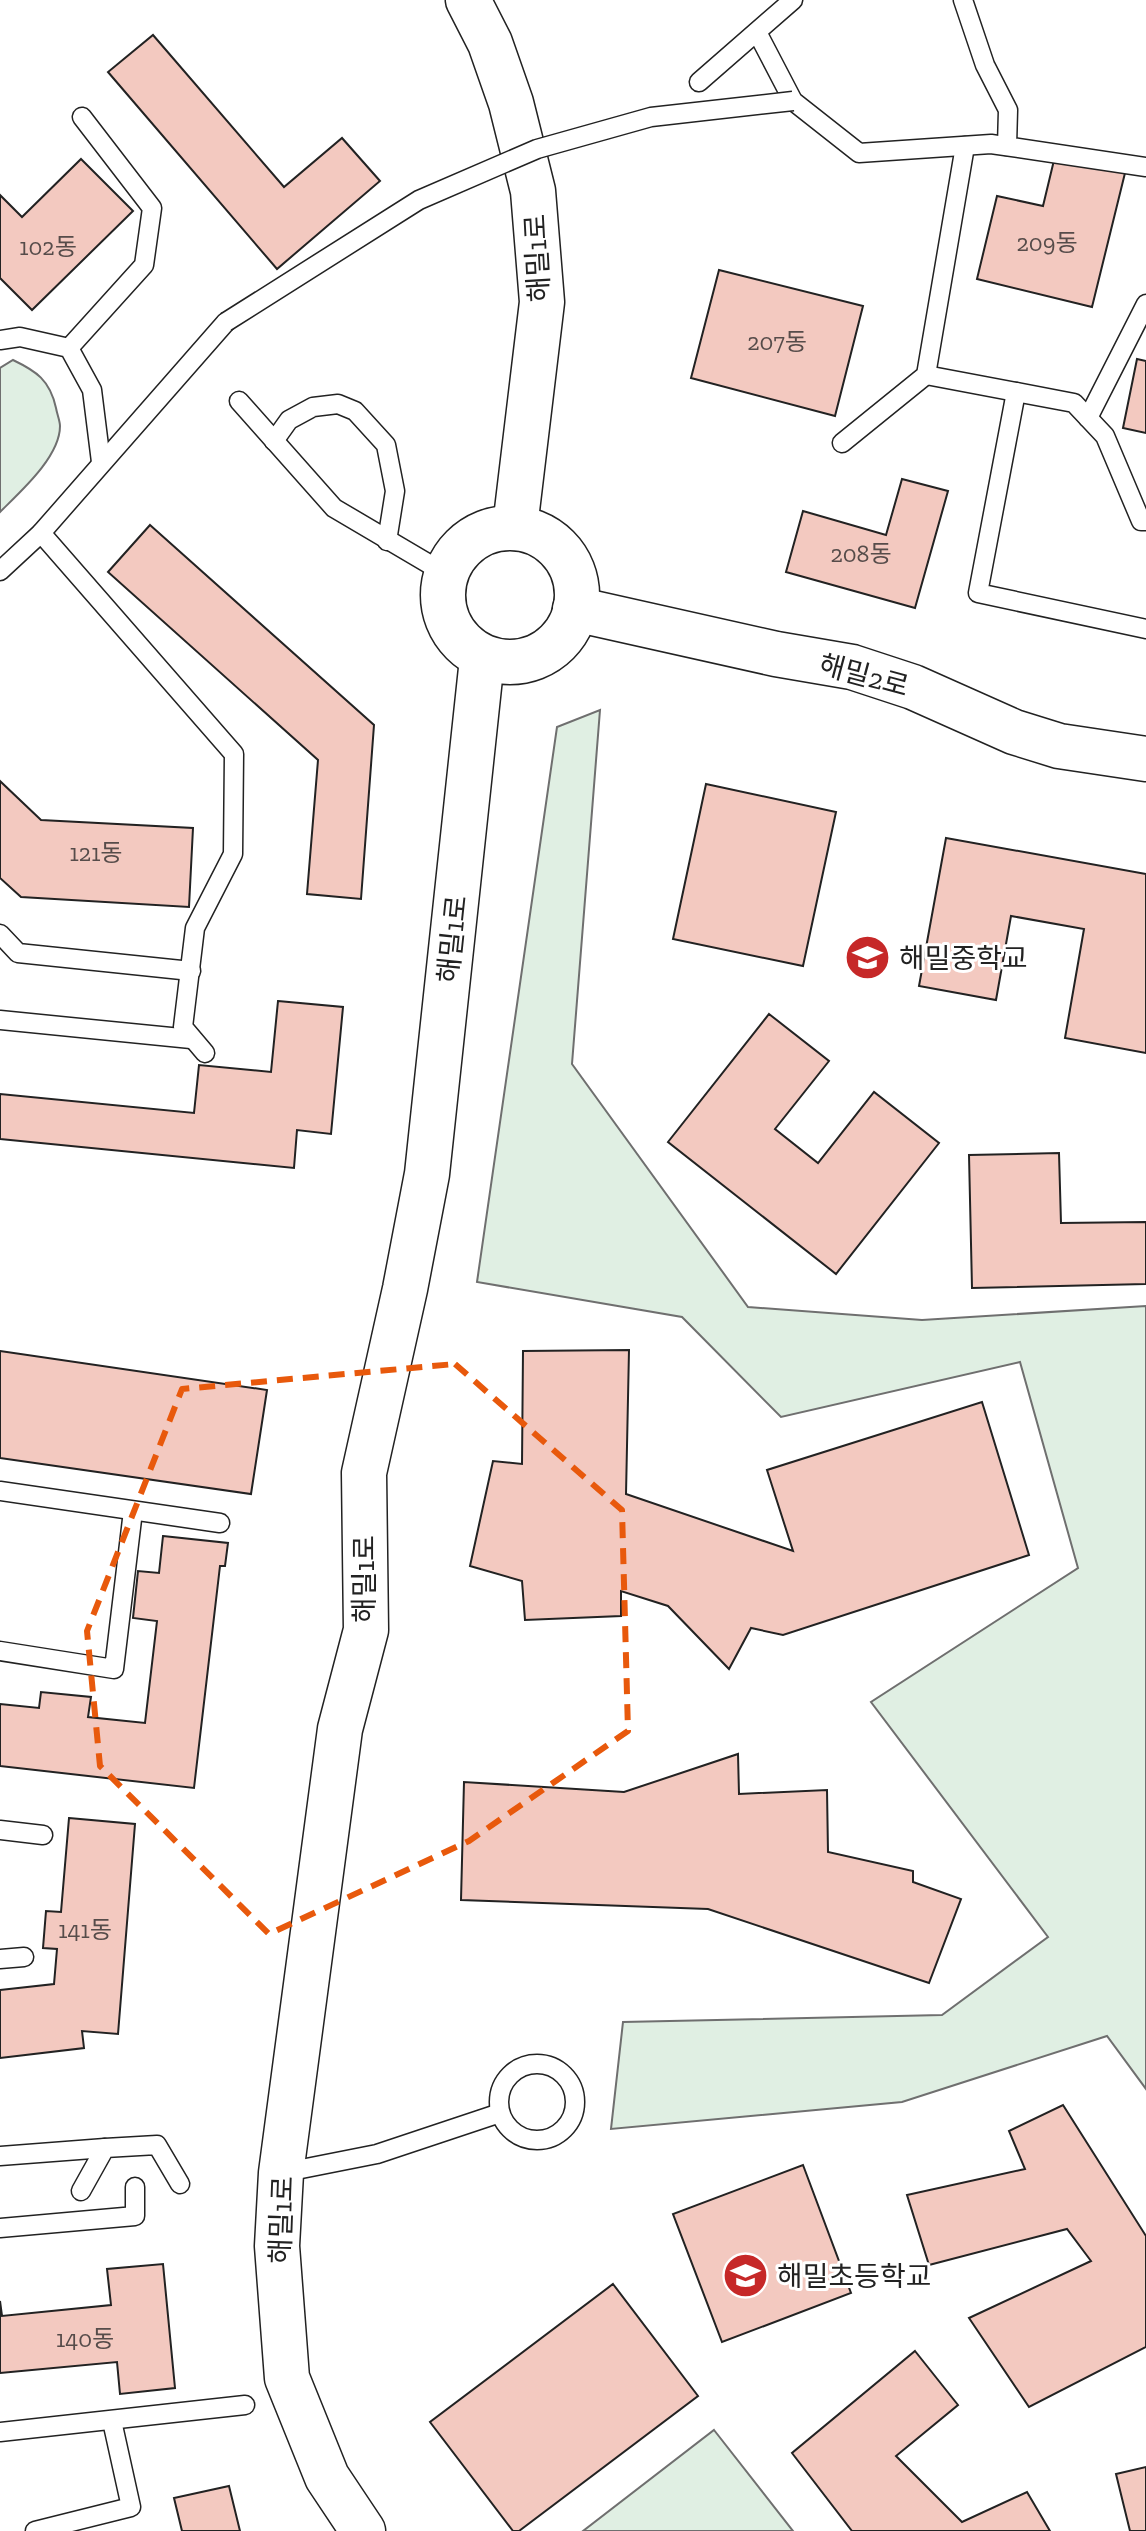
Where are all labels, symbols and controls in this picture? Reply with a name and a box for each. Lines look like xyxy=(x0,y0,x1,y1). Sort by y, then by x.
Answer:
street label: 해밀1로 xyxy=(519,213,556,303)
house number: 209동 xyxy=(1016,228,1078,257)
house number: 102동 xyxy=(19,232,77,261)
house number: 207동 xyxy=(747,327,807,356)
house number: 208동 xyxy=(830,539,892,568)
street label: 해밀2로 xyxy=(815,648,912,703)
house number: 121동 xyxy=(70,838,122,867)
street label: 해밀1로 xyxy=(431,894,474,985)
school or university icon: 해밀중학교 xyxy=(844,934,892,982)
place label: 해밀중학교 xyxy=(899,942,1028,975)
street label: 해밀1로 xyxy=(348,1535,381,1623)
house number: 141동 xyxy=(58,1915,112,1944)
street label: 해밀1로 xyxy=(263,2175,300,2265)
school or university icon: 해밀초등학교 xyxy=(722,2252,770,2300)
place label: 해밀초등학교 xyxy=(777,2260,932,2293)
house number: 140동 xyxy=(56,2324,114,2353)

